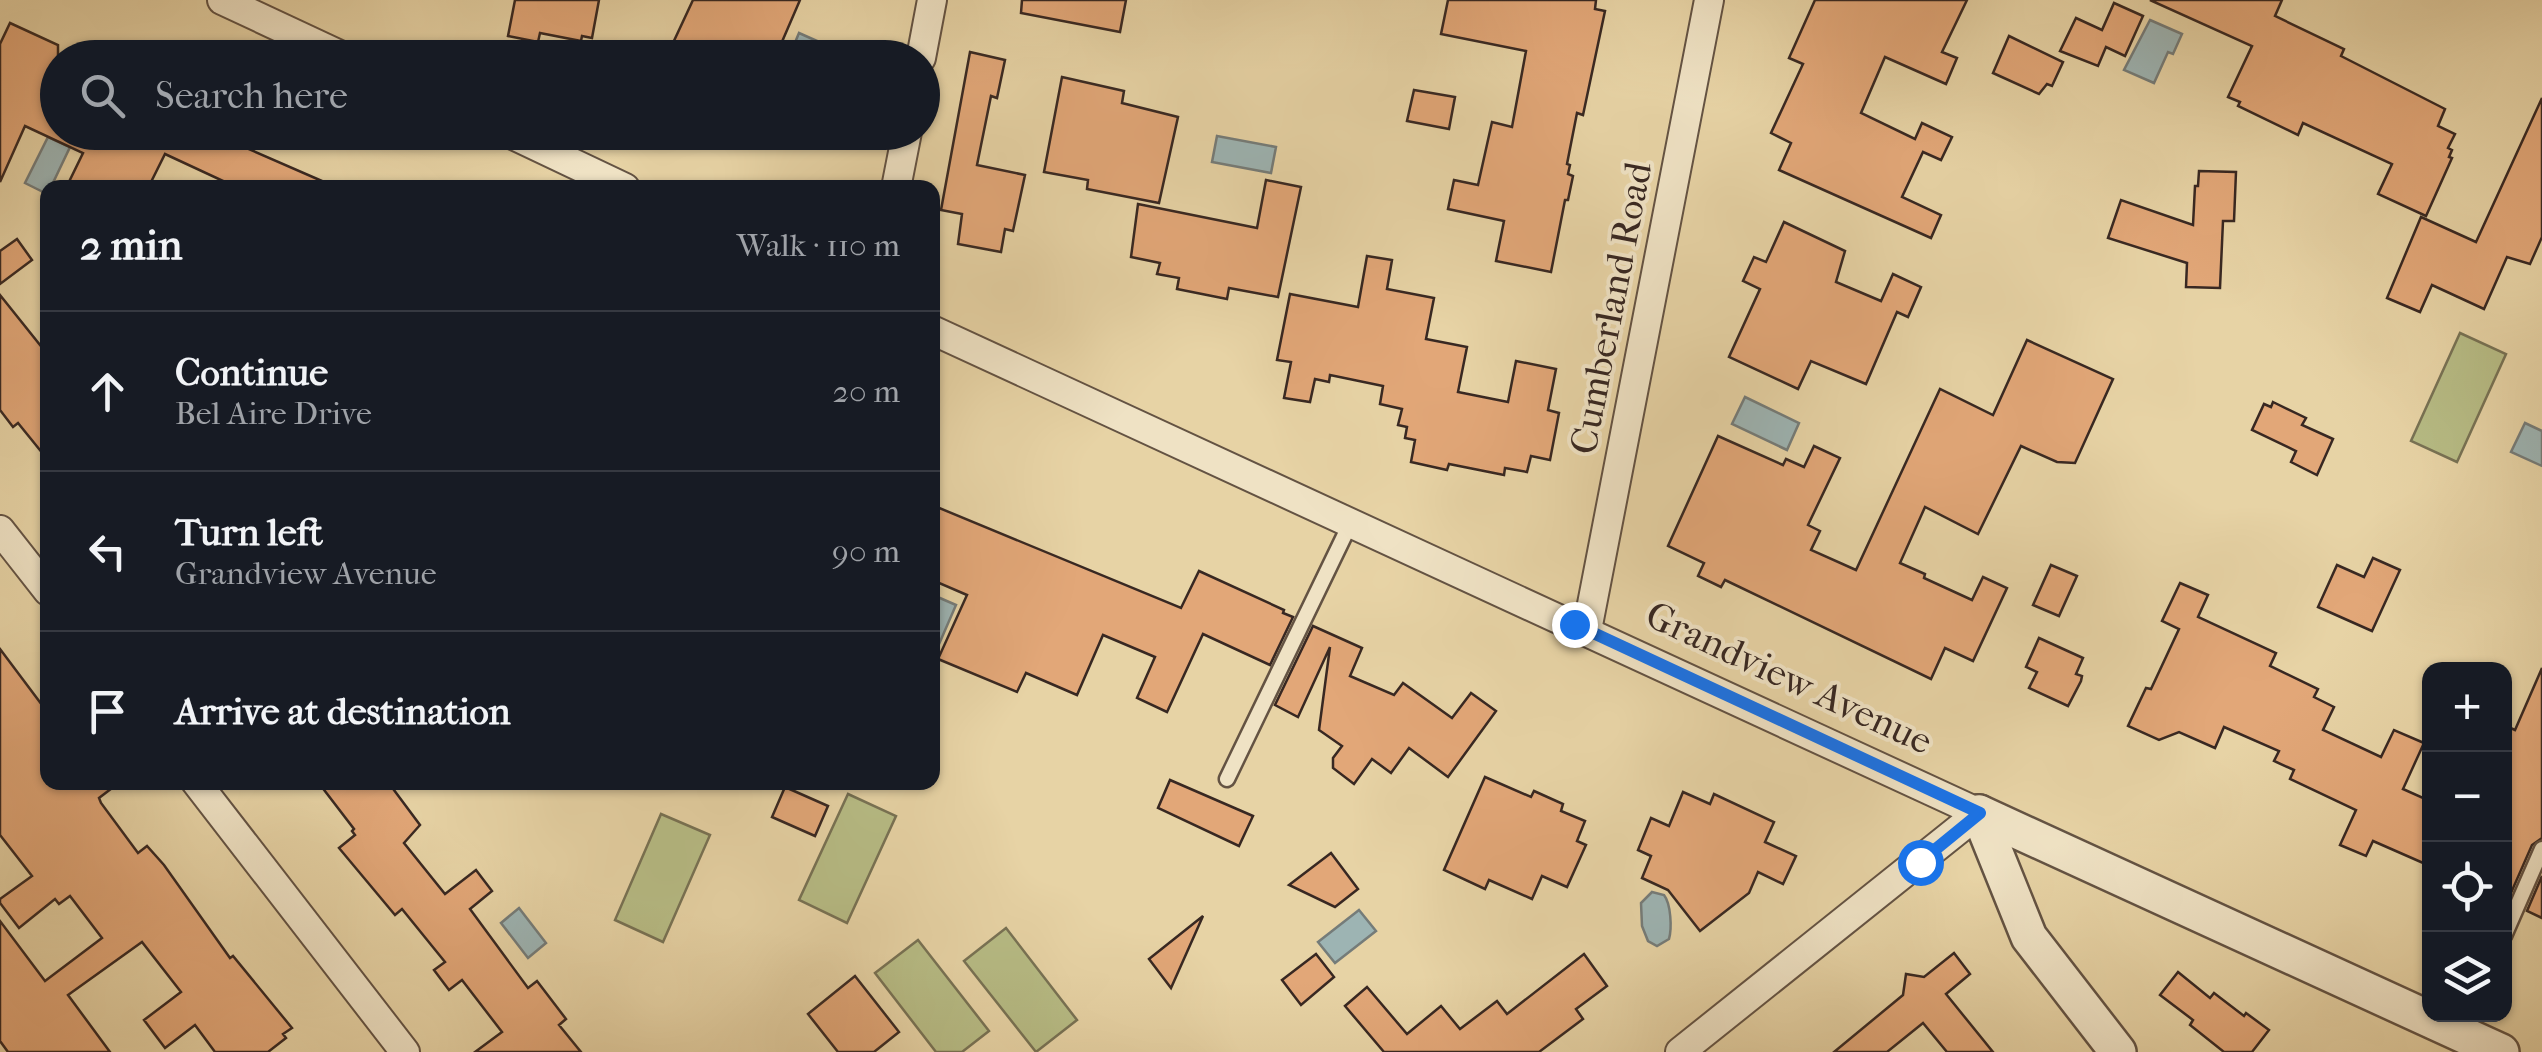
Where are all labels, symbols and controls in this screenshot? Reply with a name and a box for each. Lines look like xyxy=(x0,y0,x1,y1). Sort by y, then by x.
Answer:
search box xyxy=(40,40,940,150)
icon: search xyxy=(75,68,130,123)
text: Search here xyxy=(155,73,348,118)
street label: Cumberland Road xyxy=(1561,158,1661,458)
text: 2 min xyxy=(80,221,182,270)
text: Walk · 110 m xyxy=(737,227,900,264)
text: Continue xyxy=(175,350,328,395)
icon: ahead xyxy=(80,364,135,419)
text: 20 m xyxy=(832,373,900,410)
text: Bel Aire Drive xyxy=(175,395,372,432)
text: Turn left xyxy=(175,510,323,555)
icon: left xyxy=(80,524,135,579)
text: 90 m xyxy=(832,533,900,570)
text: Grandview Avenue xyxy=(175,555,436,592)
street label: Grandview Avenue xyxy=(1639,592,1939,764)
route end xyxy=(1552,602,1598,648)
map controls xyxy=(2422,662,2512,1022)
button: + xyxy=(2422,662,2512,752)
icon: arrive xyxy=(80,684,135,739)
text: Arrive at destination xyxy=(175,689,511,734)
button: − xyxy=(2422,752,2512,842)
route start xyxy=(1898,840,1944,886)
button: locate xyxy=(2422,842,2512,932)
button: layers xyxy=(2422,932,2512,1022)

